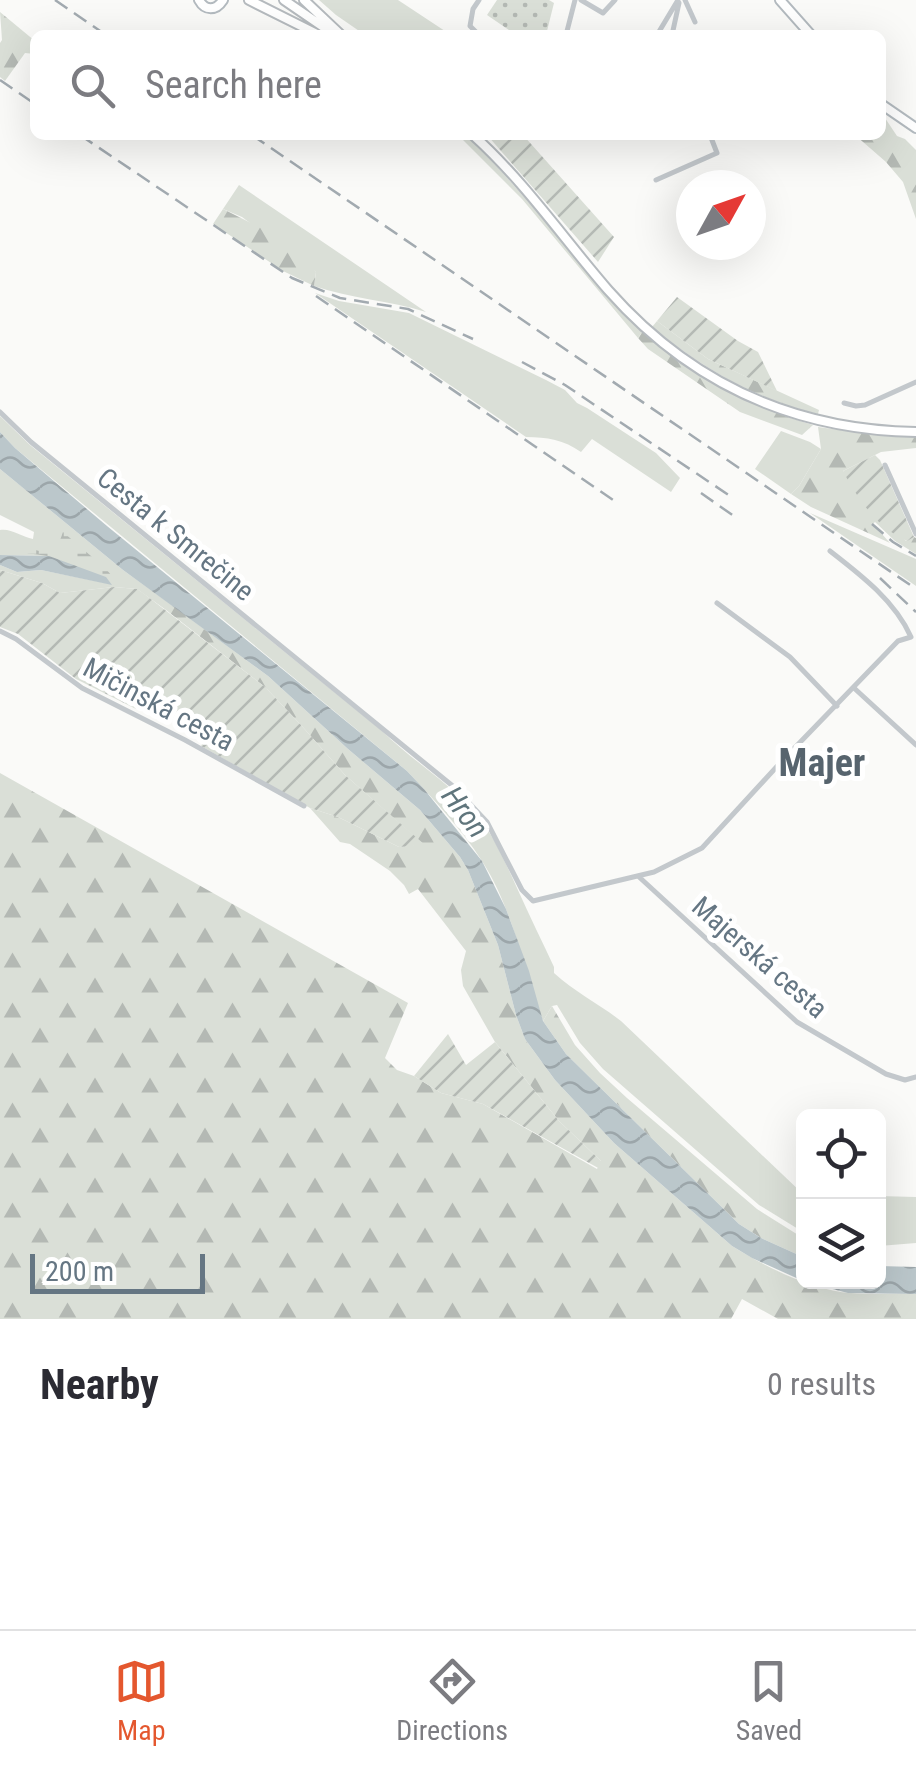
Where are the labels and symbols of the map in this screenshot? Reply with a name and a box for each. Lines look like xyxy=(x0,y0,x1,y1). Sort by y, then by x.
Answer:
north arrow xyxy=(676,170,766,260)
street label: Cesta k Smrečine xyxy=(91,461,261,608)
street label: Mičinská cesta xyxy=(78,651,240,758)
district label: Majer xyxy=(779,741,865,785)
water label: Hron xyxy=(435,779,496,844)
street label: Majerská cesta xyxy=(685,890,834,1025)
scale bar xyxy=(30,1249,205,1294)

